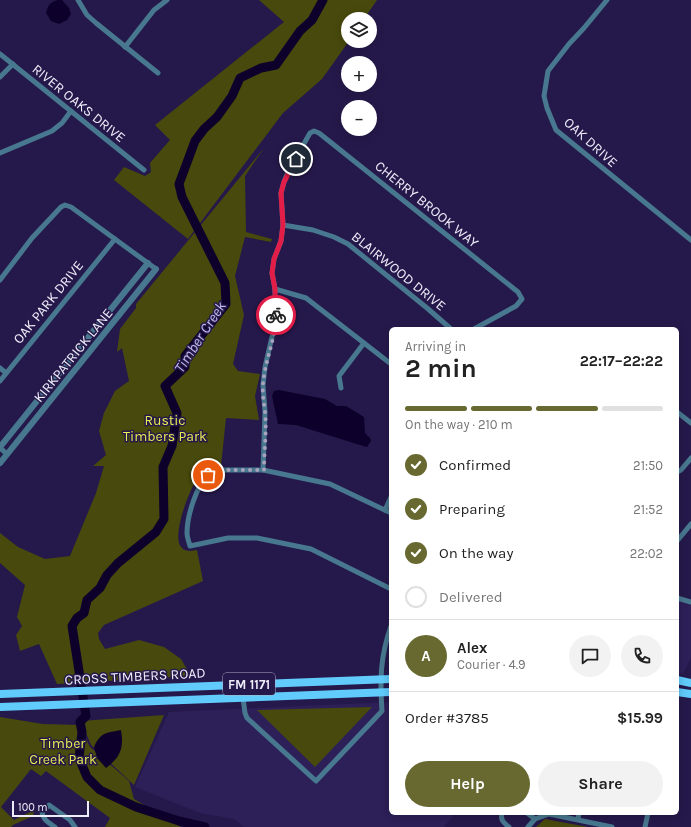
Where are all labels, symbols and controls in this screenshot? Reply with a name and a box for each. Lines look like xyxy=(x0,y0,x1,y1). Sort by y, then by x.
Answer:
map controls xyxy=(341,12,377,136)
button: layers xyxy=(341,12,377,48)
button: + xyxy=(341,56,377,92)
street label: RIVER OAKS DRIVE xyxy=(29,61,129,146)
button: − xyxy=(341,100,377,136)
street label: OAK DRIVE xyxy=(560,114,621,171)
pin xyxy=(279,142,313,176)
icon: home xyxy=(285,148,307,170)
street label: CHERRY BROOK WAY xyxy=(371,157,482,252)
street label: BLAIRWOOD DRIVE xyxy=(348,228,449,315)
street label: OAK PARK DRIVE xyxy=(10,257,87,347)
courier xyxy=(256,295,296,335)
water label: Timber Creek xyxy=(170,298,230,376)
icon: bike xyxy=(265,304,287,326)
street label: KIRKPATRICK LANE xyxy=(30,305,117,406)
text: Arriving in xyxy=(405,339,466,354)
text: 22:17–22:22 xyxy=(580,352,663,370)
text: 2 min xyxy=(405,353,477,384)
park label: Rustic Timbers Park xyxy=(123,412,207,445)
text: On the way · 210 m xyxy=(405,417,513,432)
icon: check xyxy=(405,454,427,476)
text: Confirmed xyxy=(439,456,511,474)
pin xyxy=(191,458,225,492)
text: 21:50 xyxy=(633,458,663,473)
icon: bag xyxy=(197,464,219,486)
icon: check xyxy=(405,498,427,520)
text: Preparing xyxy=(439,500,505,518)
text: 21:52 xyxy=(633,502,663,517)
icon: check xyxy=(405,542,427,564)
text: On the way xyxy=(439,544,513,562)
text: 22:02 xyxy=(630,546,663,561)
text: Delivered xyxy=(439,588,503,606)
button: chat xyxy=(569,635,611,677)
button: phone xyxy=(621,635,663,677)
text: Alex xyxy=(457,639,487,657)
text: A xyxy=(421,647,431,665)
text: Courier · 4.9 xyxy=(457,657,526,672)
street label: CROSS TIMBERS ROAD xyxy=(64,664,206,689)
road number: FM 1171 xyxy=(223,673,275,695)
text: Order #3785 xyxy=(405,709,489,727)
text: $15.99 xyxy=(617,709,663,727)
park label: Timber Creek Park xyxy=(29,735,97,768)
button: Help xyxy=(405,761,530,807)
button: Share xyxy=(538,761,663,807)
scale bar xyxy=(12,799,89,818)
text: 100 m xyxy=(18,801,48,814)

